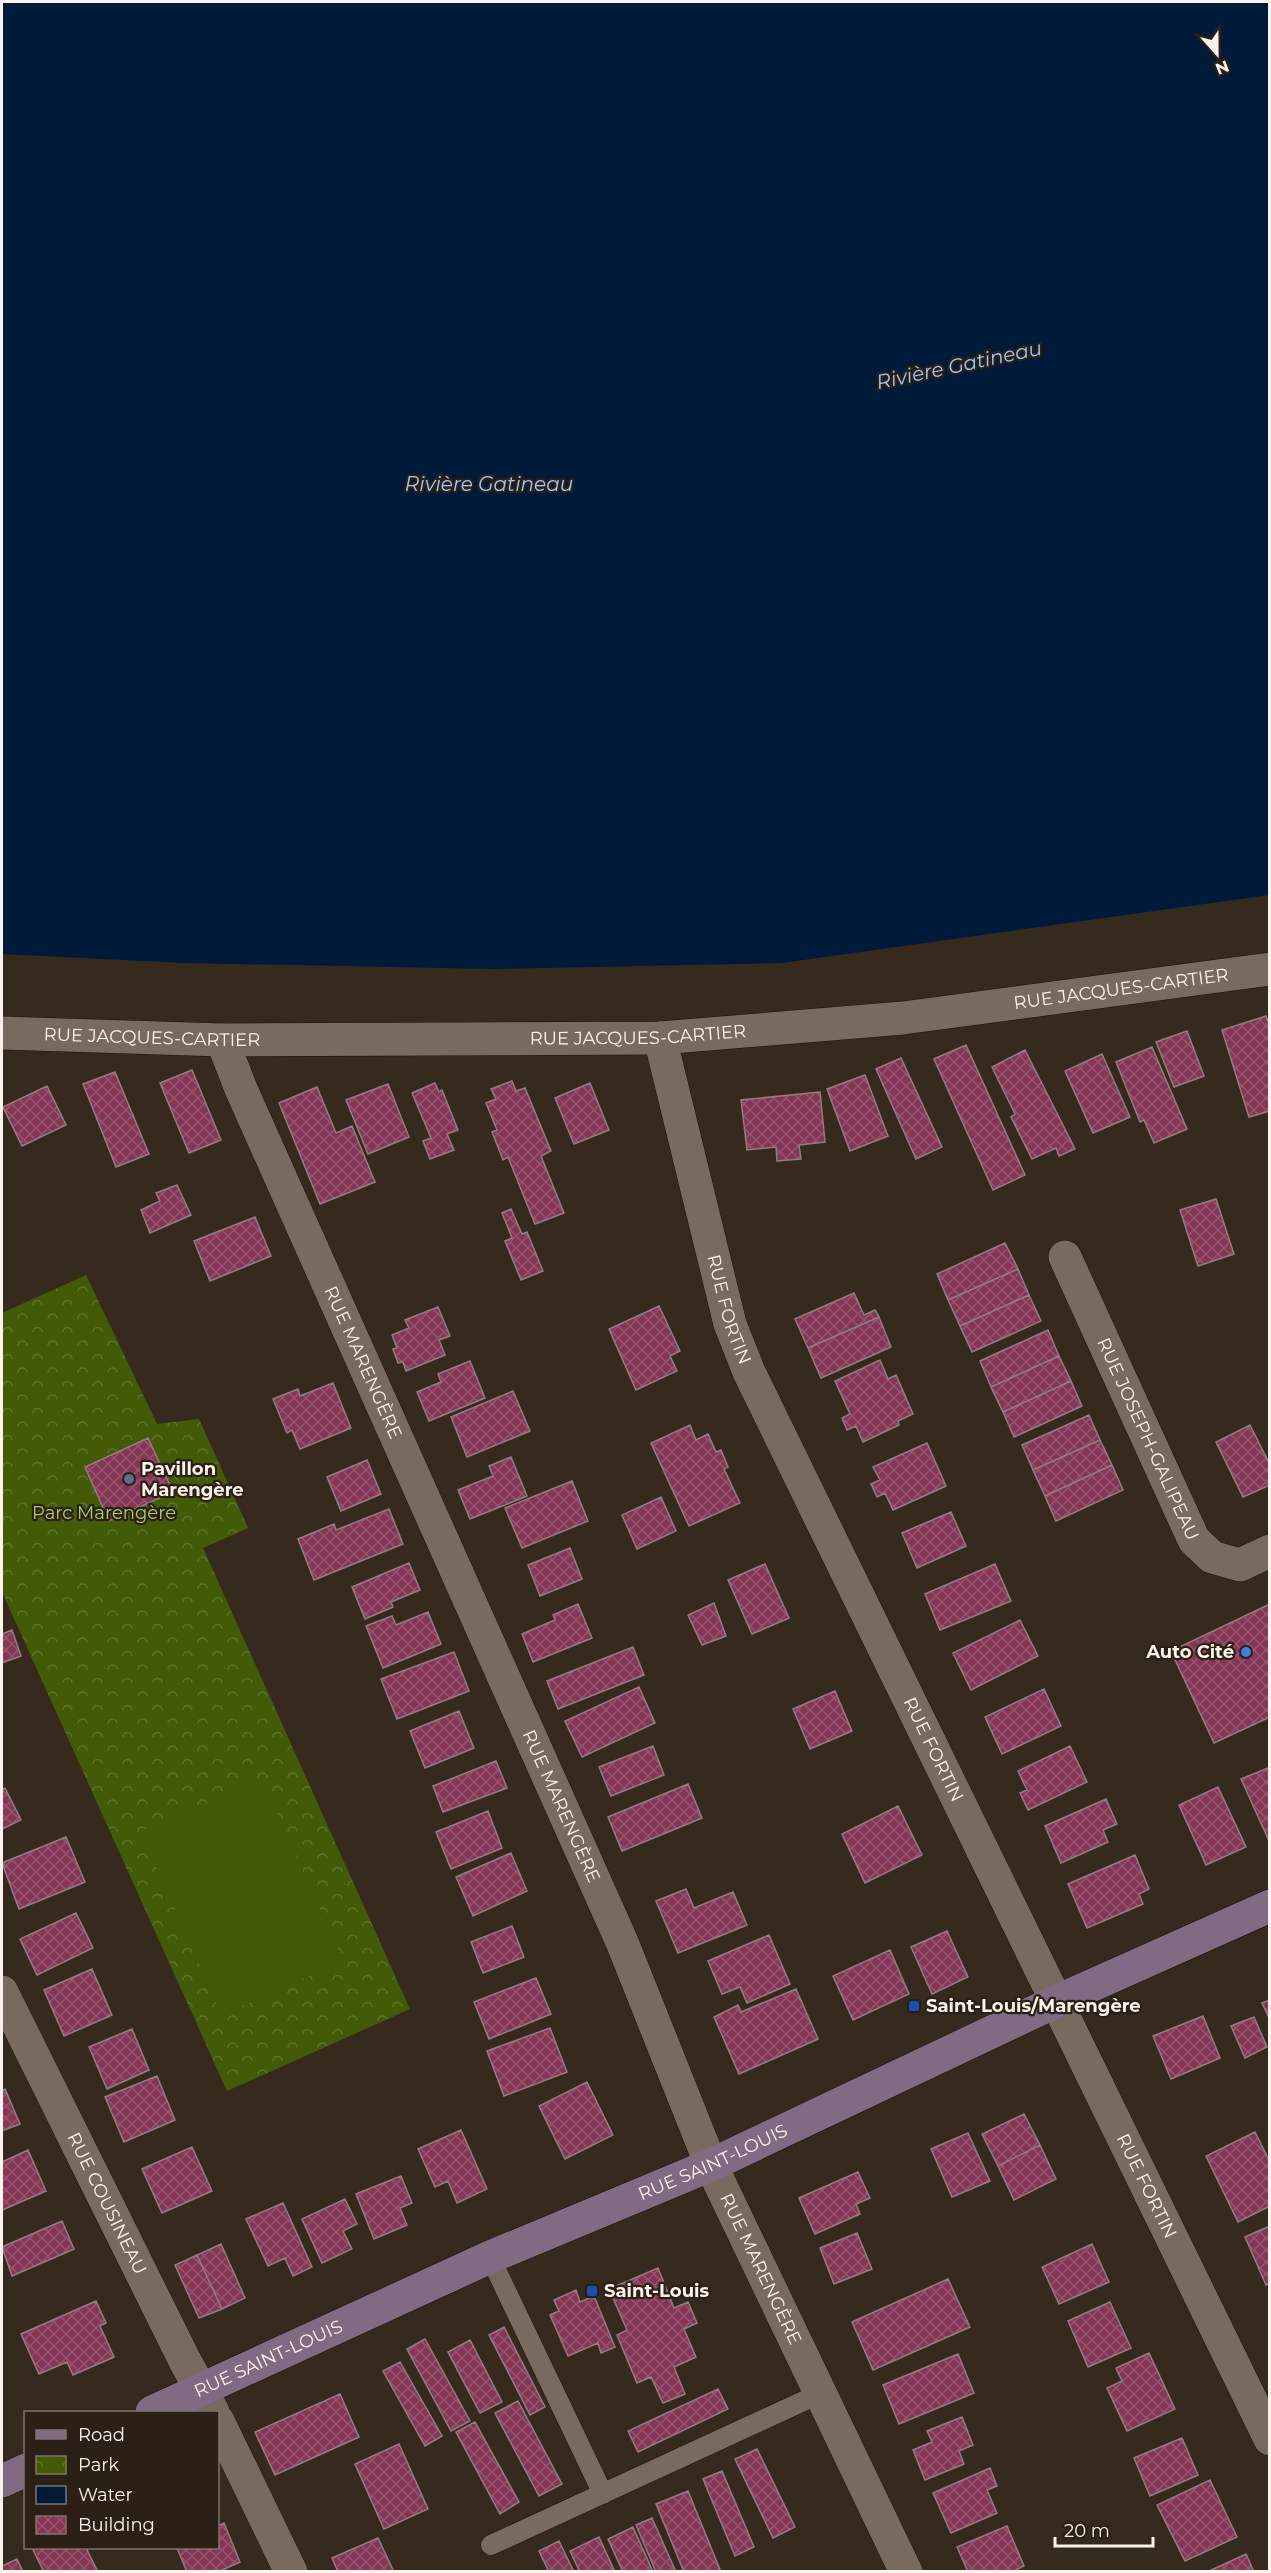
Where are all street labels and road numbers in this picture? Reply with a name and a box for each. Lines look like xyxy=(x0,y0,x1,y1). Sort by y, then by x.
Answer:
street label: RUE JACQUES-CARTIER xyxy=(1012,964,1230,1014)
street label: RUE JACQUES-CARTIER xyxy=(530,1020,747,1050)
street label: RUE JACQUES-CARTIER xyxy=(43,1023,260,1051)
street label: RUE FORTIN xyxy=(702,1252,756,1367)
street label: RUE MARENGÈRE xyxy=(319,1283,407,1442)
street label: RUE JOSEPH-GALIPEAU xyxy=(1092,1334,1204,1544)
street label: RUE FORTIN xyxy=(898,1693,968,1805)
street label: RUE MARENGÈRE xyxy=(518,1726,605,1886)
street label: RUE SAINT-LOUIS xyxy=(635,2119,791,2205)
street label: RUE COUSINEAU xyxy=(62,2129,151,2278)
street label: RUE FORTIN xyxy=(1112,2130,1181,2242)
street label: RUE MARENGÈRE xyxy=(715,2190,806,2348)
street label: RUE SAINT-LOUIS xyxy=(191,2315,346,2402)

